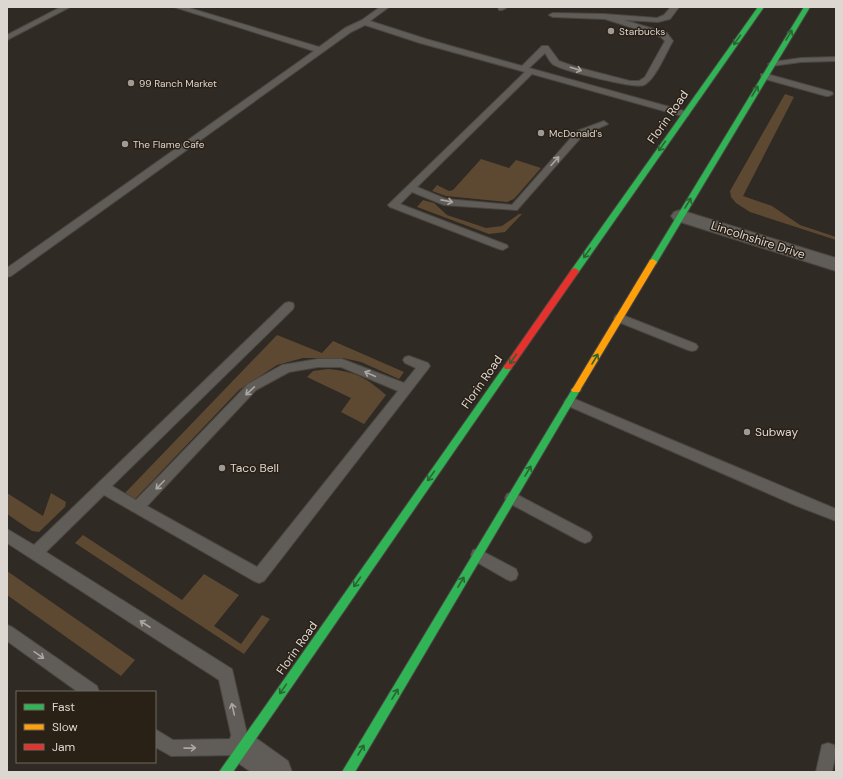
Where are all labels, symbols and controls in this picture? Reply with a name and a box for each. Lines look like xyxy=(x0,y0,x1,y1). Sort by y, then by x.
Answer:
place label: Starbucks xyxy=(619,25,665,38)
marker: Starbucks xyxy=(606,26,616,36)
one-way arrow xyxy=(785,30,793,41)
one-way arrow xyxy=(733,34,741,45)
one-way arrow xyxy=(569,66,582,73)
place label: 99 Ranch Market xyxy=(139,77,217,90)
marker: 99 Ranch Market xyxy=(126,78,136,88)
one-way arrow xyxy=(751,86,759,97)
street label: Florin Road xyxy=(644,87,692,147)
place label: McDonald's xyxy=(549,127,602,140)
marker: McDonald's xyxy=(536,128,546,138)
place label: The Flame Cafe xyxy=(133,138,205,151)
marker: The Flame Cafe xyxy=(120,139,130,149)
one-way arrow xyxy=(658,140,666,151)
one-way arrow xyxy=(551,156,560,166)
one-way arrow xyxy=(440,197,453,205)
one-way arrow xyxy=(684,197,692,209)
street label: Lincolnshire Drive xyxy=(709,217,807,263)
one-way arrow xyxy=(583,247,591,258)
street label: Florin Road xyxy=(458,352,506,412)
one-way arrow xyxy=(509,353,517,364)
one-way arrow xyxy=(592,353,600,365)
one-way arrow xyxy=(365,369,377,377)
one-way arrow xyxy=(245,386,255,395)
place label: Subway xyxy=(755,424,798,440)
marker: Subway xyxy=(742,427,752,437)
place label: Taco Bell xyxy=(230,460,279,476)
marker: Taco Bell xyxy=(217,463,227,473)
one-way arrow xyxy=(525,465,533,477)
one-way arrow xyxy=(427,470,435,481)
one-way arrow xyxy=(155,480,165,490)
one-way arrow xyxy=(458,576,466,588)
one-way arrow xyxy=(353,577,361,588)
street label: Florin Road xyxy=(273,618,321,678)
one-way arrow xyxy=(140,619,151,628)
one-way arrow xyxy=(33,651,44,659)
one-way arrow xyxy=(279,683,287,694)
one-way arrow xyxy=(391,688,399,700)
legend xyxy=(16,691,156,763)
text: Fast xyxy=(52,699,75,715)
one-way arrow xyxy=(229,703,237,716)
text: Slow xyxy=(52,719,78,735)
text: Jam xyxy=(52,739,75,755)
one-way arrow xyxy=(183,744,196,752)
one-way arrow xyxy=(358,744,366,756)

